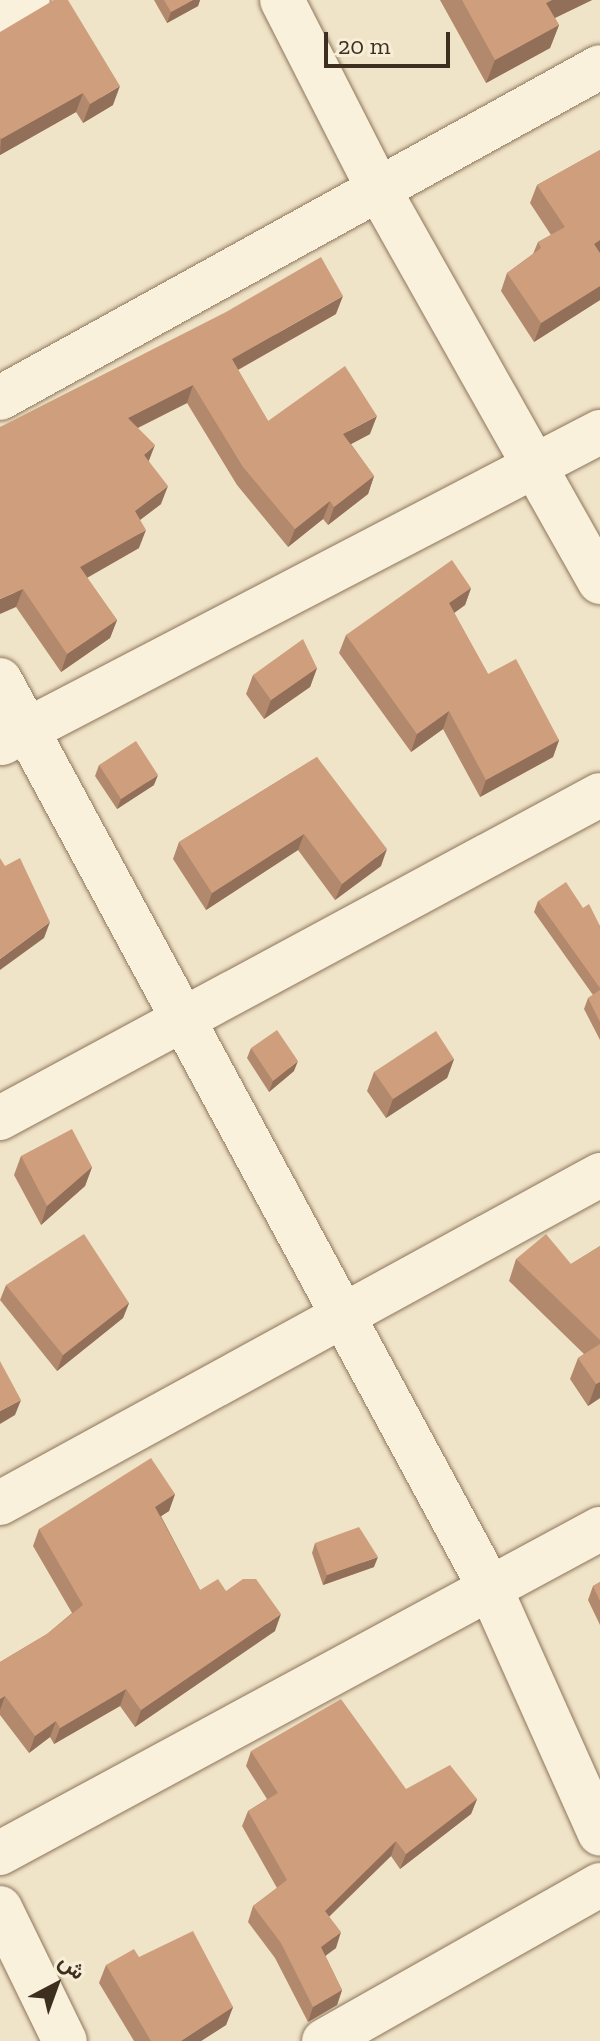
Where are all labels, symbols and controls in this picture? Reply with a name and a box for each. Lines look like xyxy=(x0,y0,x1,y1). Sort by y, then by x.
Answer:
scale bar xyxy=(328,16,454,66)
text: 20 m xyxy=(338,31,390,60)
north arrow xyxy=(16,1945,96,2025)
text: ش xyxy=(53,1948,91,1985)

